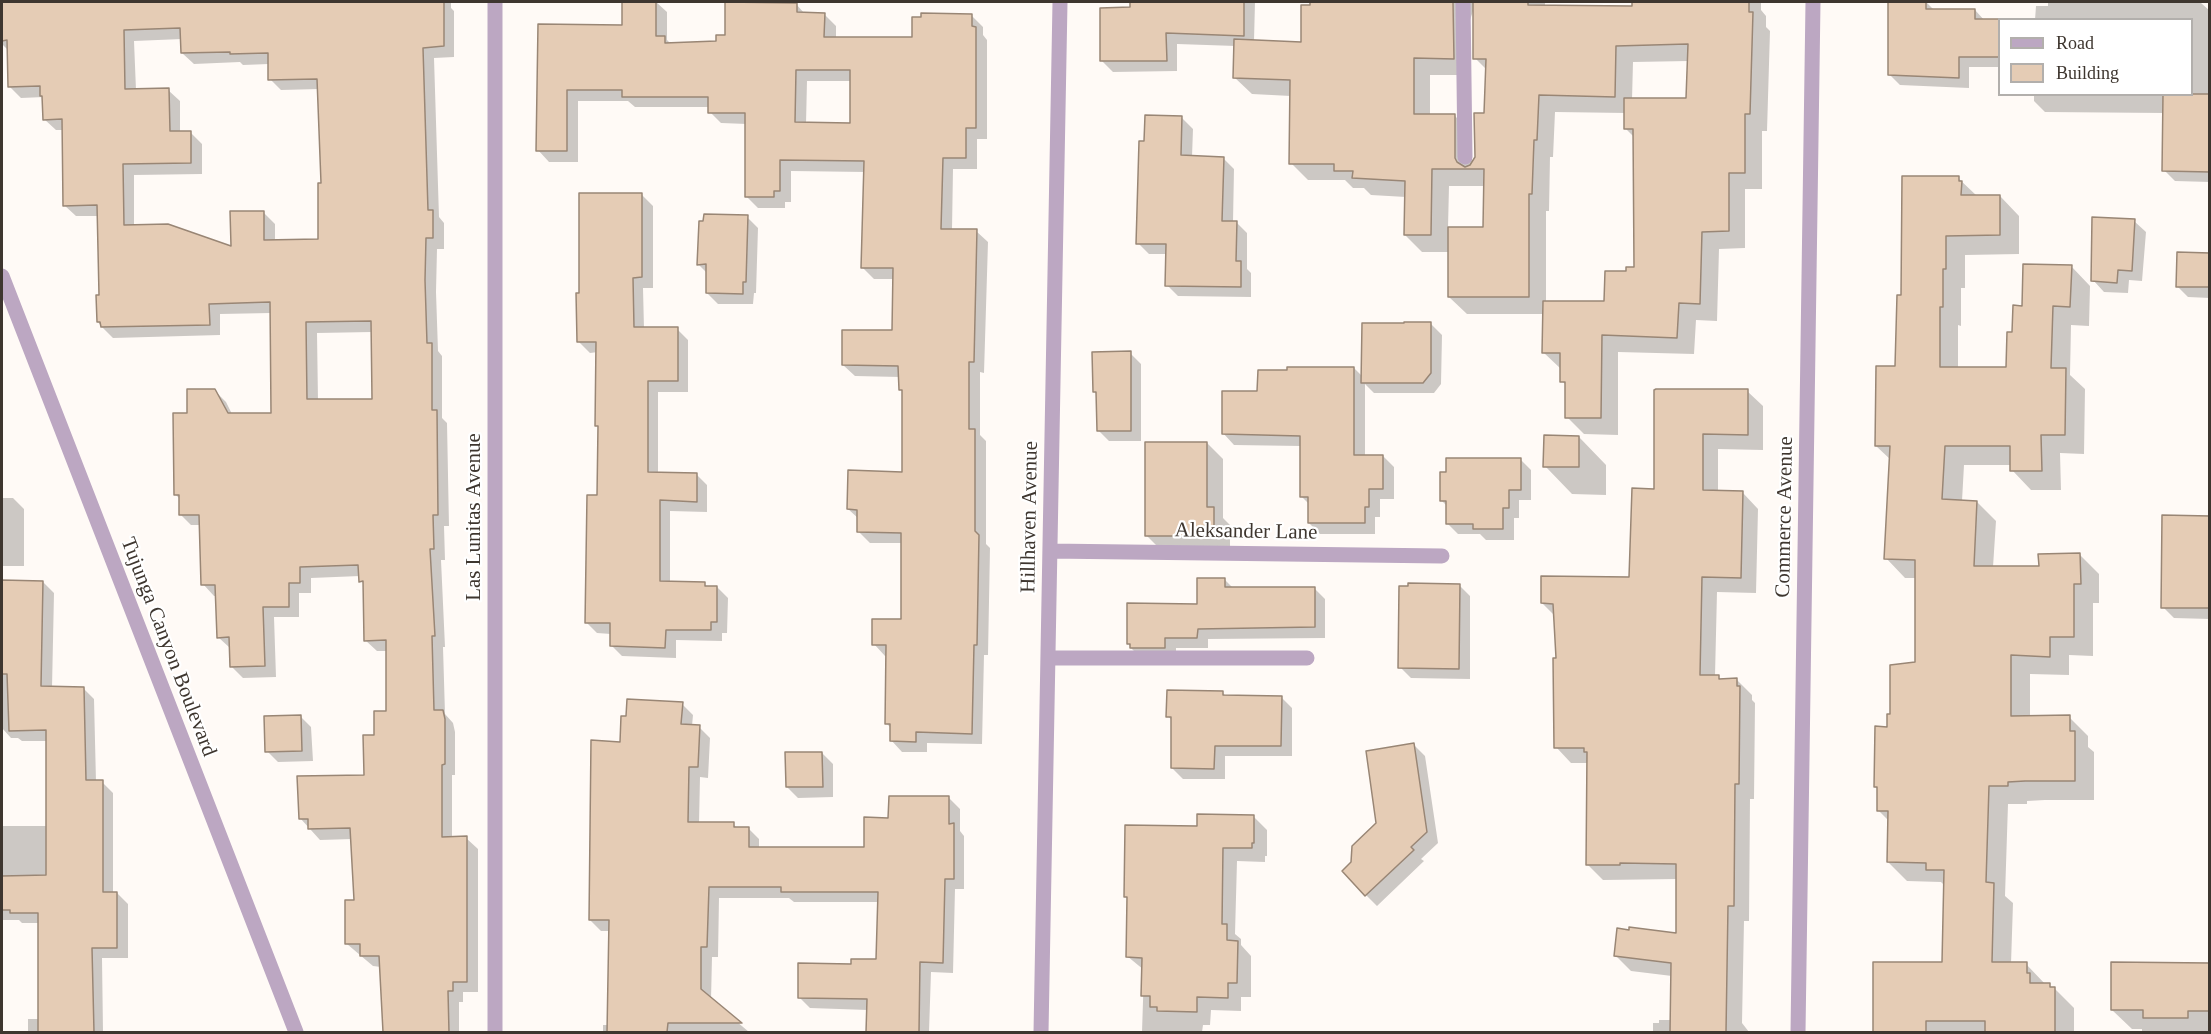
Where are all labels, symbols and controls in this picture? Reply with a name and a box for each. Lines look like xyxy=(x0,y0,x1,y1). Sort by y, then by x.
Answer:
legend xyxy=(1998,18,2193,96)
text: Road xyxy=(2056,33,2094,53)
text: Building xyxy=(2056,63,2119,83)
street label: Las Lunitas Avenue xyxy=(461,433,487,601)
street label: Commerce Avenue xyxy=(1771,436,1799,598)
street label: Hillhaven Avenue xyxy=(1016,441,1044,593)
street label: Aleksander Lane xyxy=(1174,518,1318,546)
street label: Tujunga Canyon Boulevard xyxy=(115,534,221,760)

